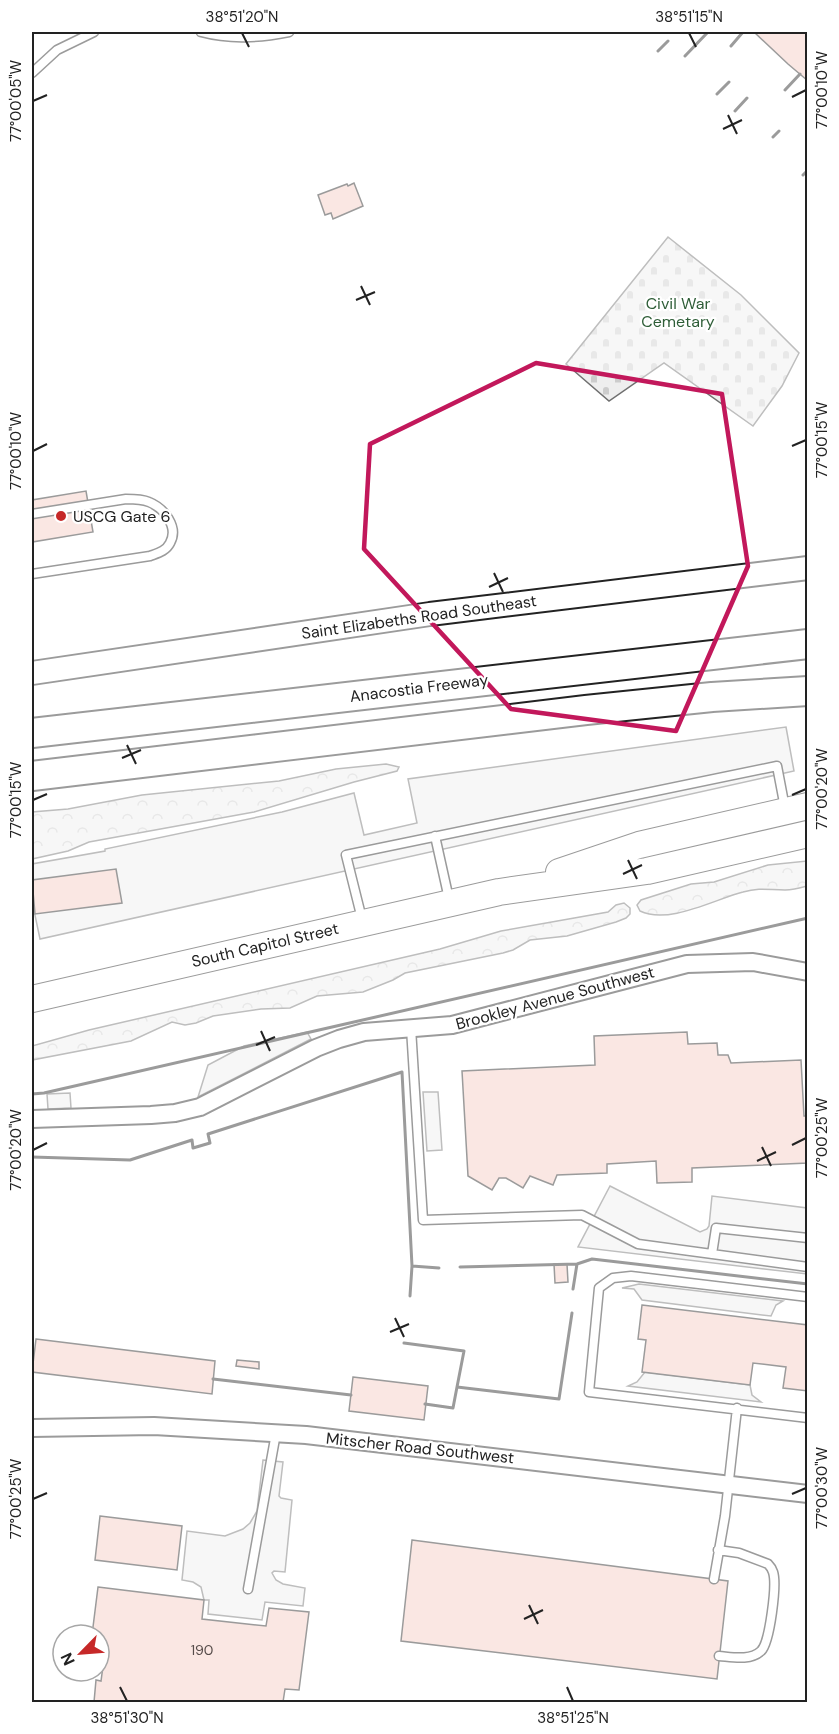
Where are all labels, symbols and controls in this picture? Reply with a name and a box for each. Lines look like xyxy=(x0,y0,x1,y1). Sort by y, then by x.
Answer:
text: 38°51'20"N xyxy=(206,7,278,27)
text: 38°51'15"N xyxy=(655,7,723,27)
text: 77°00'10"W xyxy=(812,51,832,129)
text: 77°00'05"W xyxy=(6,59,26,142)
park label: Civil War Cemetary xyxy=(641,293,715,332)
text: 77°00'15"W xyxy=(812,401,832,478)
text: 77°00'10"W xyxy=(6,412,26,490)
place label: USCG Gate 6 xyxy=(73,506,171,527)
marker: USCG Gate 6 xyxy=(54,509,68,523)
street label: Saint Elizabeths Road Southeast xyxy=(300,590,538,644)
street label: Anacostia Freeway xyxy=(349,669,489,707)
text: 77°00'20"W xyxy=(812,748,832,830)
text: 77°00'15"W xyxy=(6,761,26,838)
street label: South Capitol Street xyxy=(189,918,341,972)
street label: Brookley Avenue Southwest xyxy=(453,961,657,1035)
text: 77°00'25"W xyxy=(812,1097,832,1178)
text: 77°00'20"W xyxy=(6,1109,26,1191)
street label: Mitscher Road Southwest xyxy=(325,1428,515,1468)
text: 77°00'30"W xyxy=(812,1446,832,1529)
text: 77°00'25"W xyxy=(6,1458,26,1539)
north arrow xyxy=(51,1623,111,1683)
house number: 190 xyxy=(191,1641,213,1659)
text: N xyxy=(56,1649,80,1669)
text: 38°51'30"N xyxy=(90,1708,164,1728)
text: 38°51'25"N xyxy=(537,1708,609,1728)

